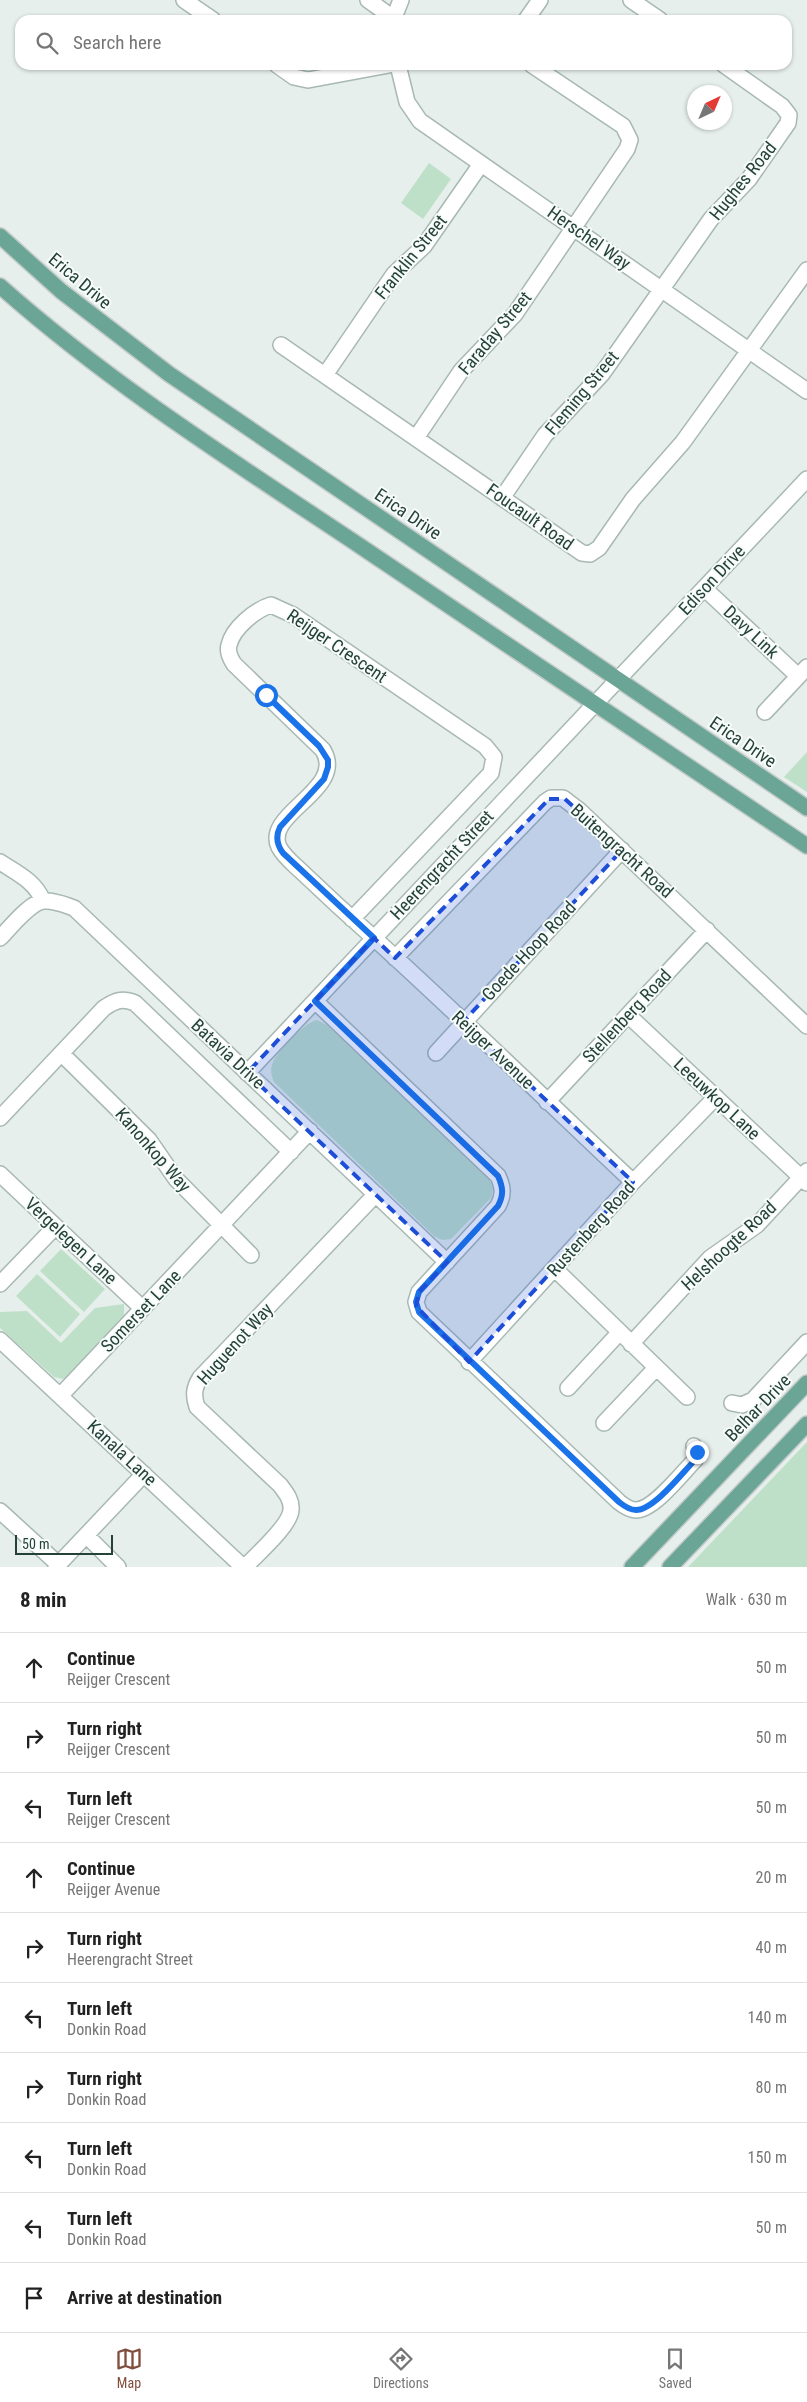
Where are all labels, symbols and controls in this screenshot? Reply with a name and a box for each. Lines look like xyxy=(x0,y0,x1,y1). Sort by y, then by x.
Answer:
search box xyxy=(15,15,792,70)
icon: search xyxy=(33,29,61,57)
text: Search here xyxy=(73,31,161,54)
north arrow xyxy=(687,85,732,130)
street label: Hughes Road xyxy=(705,137,780,224)
street label: Herschel Way xyxy=(544,201,635,274)
street label: Franklin Street xyxy=(370,210,451,303)
street label: Erica Drive xyxy=(45,248,116,313)
street label: Faraday Street xyxy=(454,287,535,378)
street label: Fleming Street xyxy=(541,347,623,439)
street label: Foucault Road xyxy=(483,479,578,554)
street label: Erica Drive xyxy=(371,484,445,543)
street label: Edison Drive xyxy=(674,540,749,619)
street label: Davy Link xyxy=(719,601,783,662)
street label: Reijger Crescent xyxy=(283,604,391,687)
route start xyxy=(255,684,278,707)
street label: Erica Drive xyxy=(706,712,780,771)
street label: Buitengracht Road xyxy=(567,799,678,902)
street label: Heerengracht Street xyxy=(386,806,498,924)
street label: Goede Hoop Road xyxy=(477,897,580,1005)
street label: Stellenberg Road xyxy=(578,965,675,1067)
street label: Reijger Avenue xyxy=(448,1006,539,1093)
street label: Batavia Drive xyxy=(187,1014,269,1093)
street label: Leeuwkop Lane xyxy=(670,1053,765,1144)
street label: Kanonkop Way xyxy=(111,1103,196,1196)
street label: Rustenberg Road xyxy=(542,1177,639,1281)
street label: Vergelegen Lane xyxy=(21,1193,122,1288)
street label: Helshoogte Road xyxy=(677,1196,780,1295)
street label: Somerset Lane xyxy=(96,1265,185,1356)
street label: Huguenot Way xyxy=(193,1298,277,1389)
street label: Belhar Drive xyxy=(720,1370,795,1446)
street label: Kanala Lane xyxy=(83,1415,161,1490)
route end xyxy=(686,1441,709,1464)
scale bar xyxy=(15,1532,112,1555)
text: 50 m xyxy=(22,1536,50,1552)
text: 8 min xyxy=(20,1588,67,1612)
text: Walk · 630 m xyxy=(706,1590,787,1609)
text: Continue xyxy=(67,1647,135,1670)
icon: ahead xyxy=(20,1654,48,1682)
text: 50 m xyxy=(755,1658,787,1677)
text: Reijger Crescent xyxy=(67,1670,170,1689)
text: Turn right xyxy=(67,1717,142,1740)
icon: right xyxy=(20,1724,48,1752)
text: 50 m xyxy=(755,1728,787,1747)
text: Reijger Crescent xyxy=(67,1740,170,1759)
text: Turn left xyxy=(67,1787,132,1810)
icon: left xyxy=(20,1794,48,1822)
text: 50 m xyxy=(755,1798,787,1817)
text: Reijger Crescent xyxy=(67,1810,170,1829)
text: Continue xyxy=(67,1857,135,1880)
icon: ahead xyxy=(20,1864,48,1892)
text: 20 m xyxy=(755,1868,787,1887)
text: Reijger Avenue xyxy=(67,1880,160,1899)
text: Turn right xyxy=(67,1927,142,1950)
icon: right xyxy=(20,1934,48,1962)
text: 40 m xyxy=(755,1938,787,1957)
text: Heerengracht Street xyxy=(67,1950,193,1969)
text: Turn left xyxy=(67,1997,132,2020)
icon: left xyxy=(20,2004,48,2032)
text: 140 m xyxy=(748,2008,787,2027)
text: Donkin Road xyxy=(67,2020,146,2039)
text: Turn right xyxy=(67,2067,142,2090)
icon: right xyxy=(20,2074,48,2102)
text: 80 m xyxy=(755,2078,787,2097)
text: Donkin Road xyxy=(67,2090,146,2109)
text: Turn left xyxy=(67,2137,132,2160)
icon: left xyxy=(20,2144,48,2172)
text: 150 m xyxy=(748,2148,787,2167)
text: Donkin Road xyxy=(67,2160,146,2179)
text: Turn left xyxy=(67,2207,132,2230)
icon: left xyxy=(20,2214,48,2242)
text: 50 m xyxy=(755,2218,787,2237)
text: Donkin Road xyxy=(67,2230,146,2249)
icon: arrive xyxy=(20,2284,48,2312)
text: Arrive at destination xyxy=(67,2286,222,2309)
tab: Map xyxy=(115,2345,143,2391)
tab: Directions xyxy=(373,2345,429,2391)
tab: Saved xyxy=(659,2345,692,2391)

